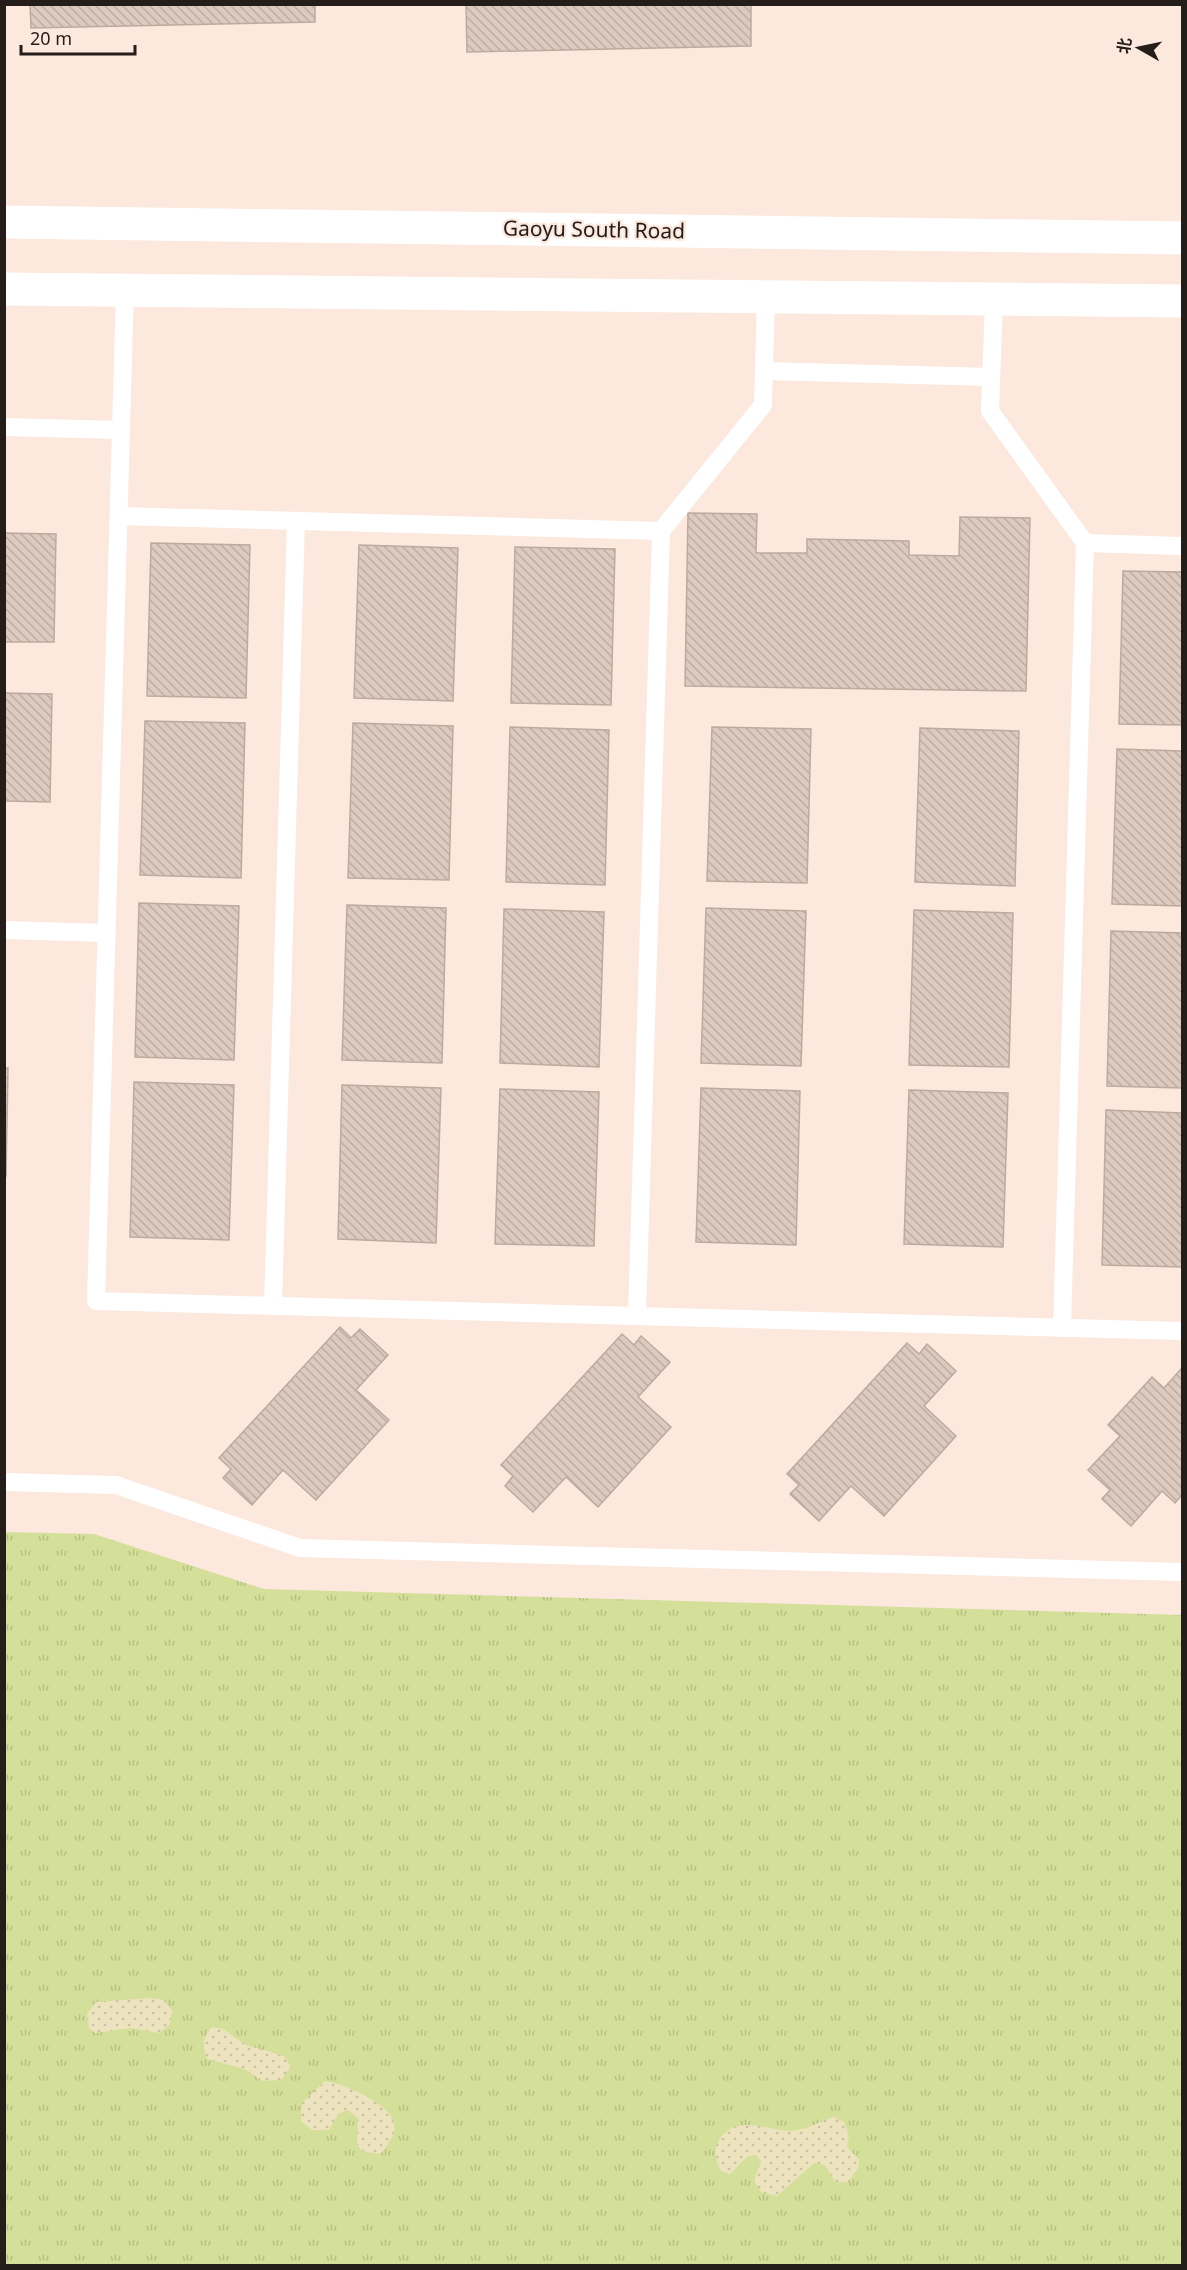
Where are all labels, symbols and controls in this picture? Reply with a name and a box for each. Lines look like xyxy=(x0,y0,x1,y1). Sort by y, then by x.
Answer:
scale bar xyxy=(21,18,135,56)
north arrow xyxy=(1109,18,1169,78)
text: 20 m xyxy=(30,26,72,50)
text: 北 xyxy=(1112,36,1136,55)
street label: Gaoyu South Road xyxy=(503,213,685,245)

